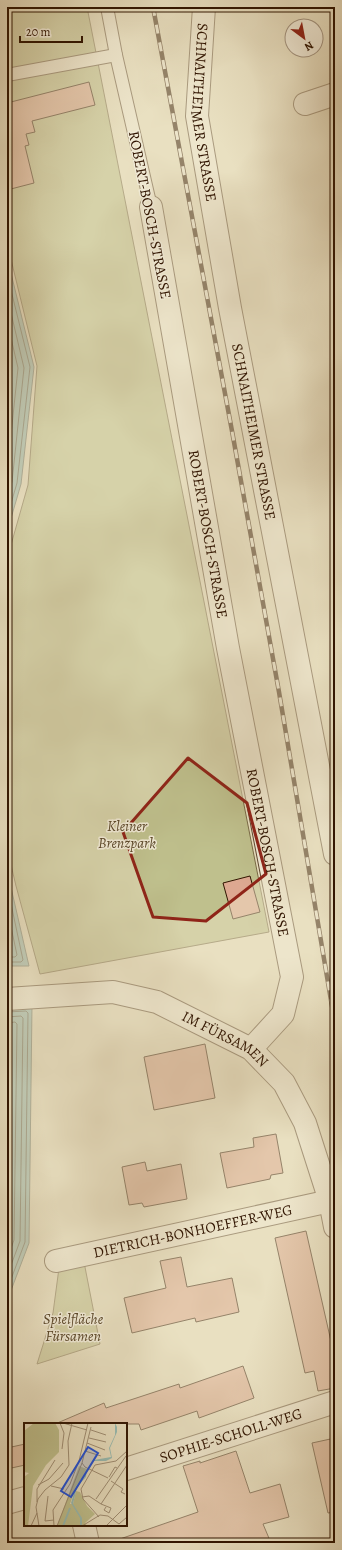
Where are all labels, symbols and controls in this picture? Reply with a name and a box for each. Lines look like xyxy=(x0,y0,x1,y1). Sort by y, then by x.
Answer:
scale bar xyxy=(20,18,82,44)
north arrow xyxy=(284,18,324,58)
street label: SCHNAITHEIMER STRASSE xyxy=(186,23,222,203)
text: 20 m xyxy=(26,24,50,40)
text: N xyxy=(302,38,316,55)
street label: ROBERT-BOSCH-STRASSE xyxy=(124,129,176,301)
street label: SCHNAITHEIMER STRASSE xyxy=(227,342,281,522)
street label: ROBERT-BOSCH-STRASSE xyxy=(184,448,233,620)
street label: ROBERT-BOSCH-STRASSE xyxy=(242,767,294,938)
park label: Kleiner Brenzpark xyxy=(98,816,156,853)
street label: IM FÜRSAMEN xyxy=(178,1006,273,1071)
street label: DIETRICH-BONHOEFFER-WEG xyxy=(91,1200,294,1263)
park label: Spielfläche Fürsamen xyxy=(43,1309,104,1346)
street label: SOPHIE-SCHOLL-WEG xyxy=(157,1403,305,1468)
inset map xyxy=(24,1423,127,1526)

